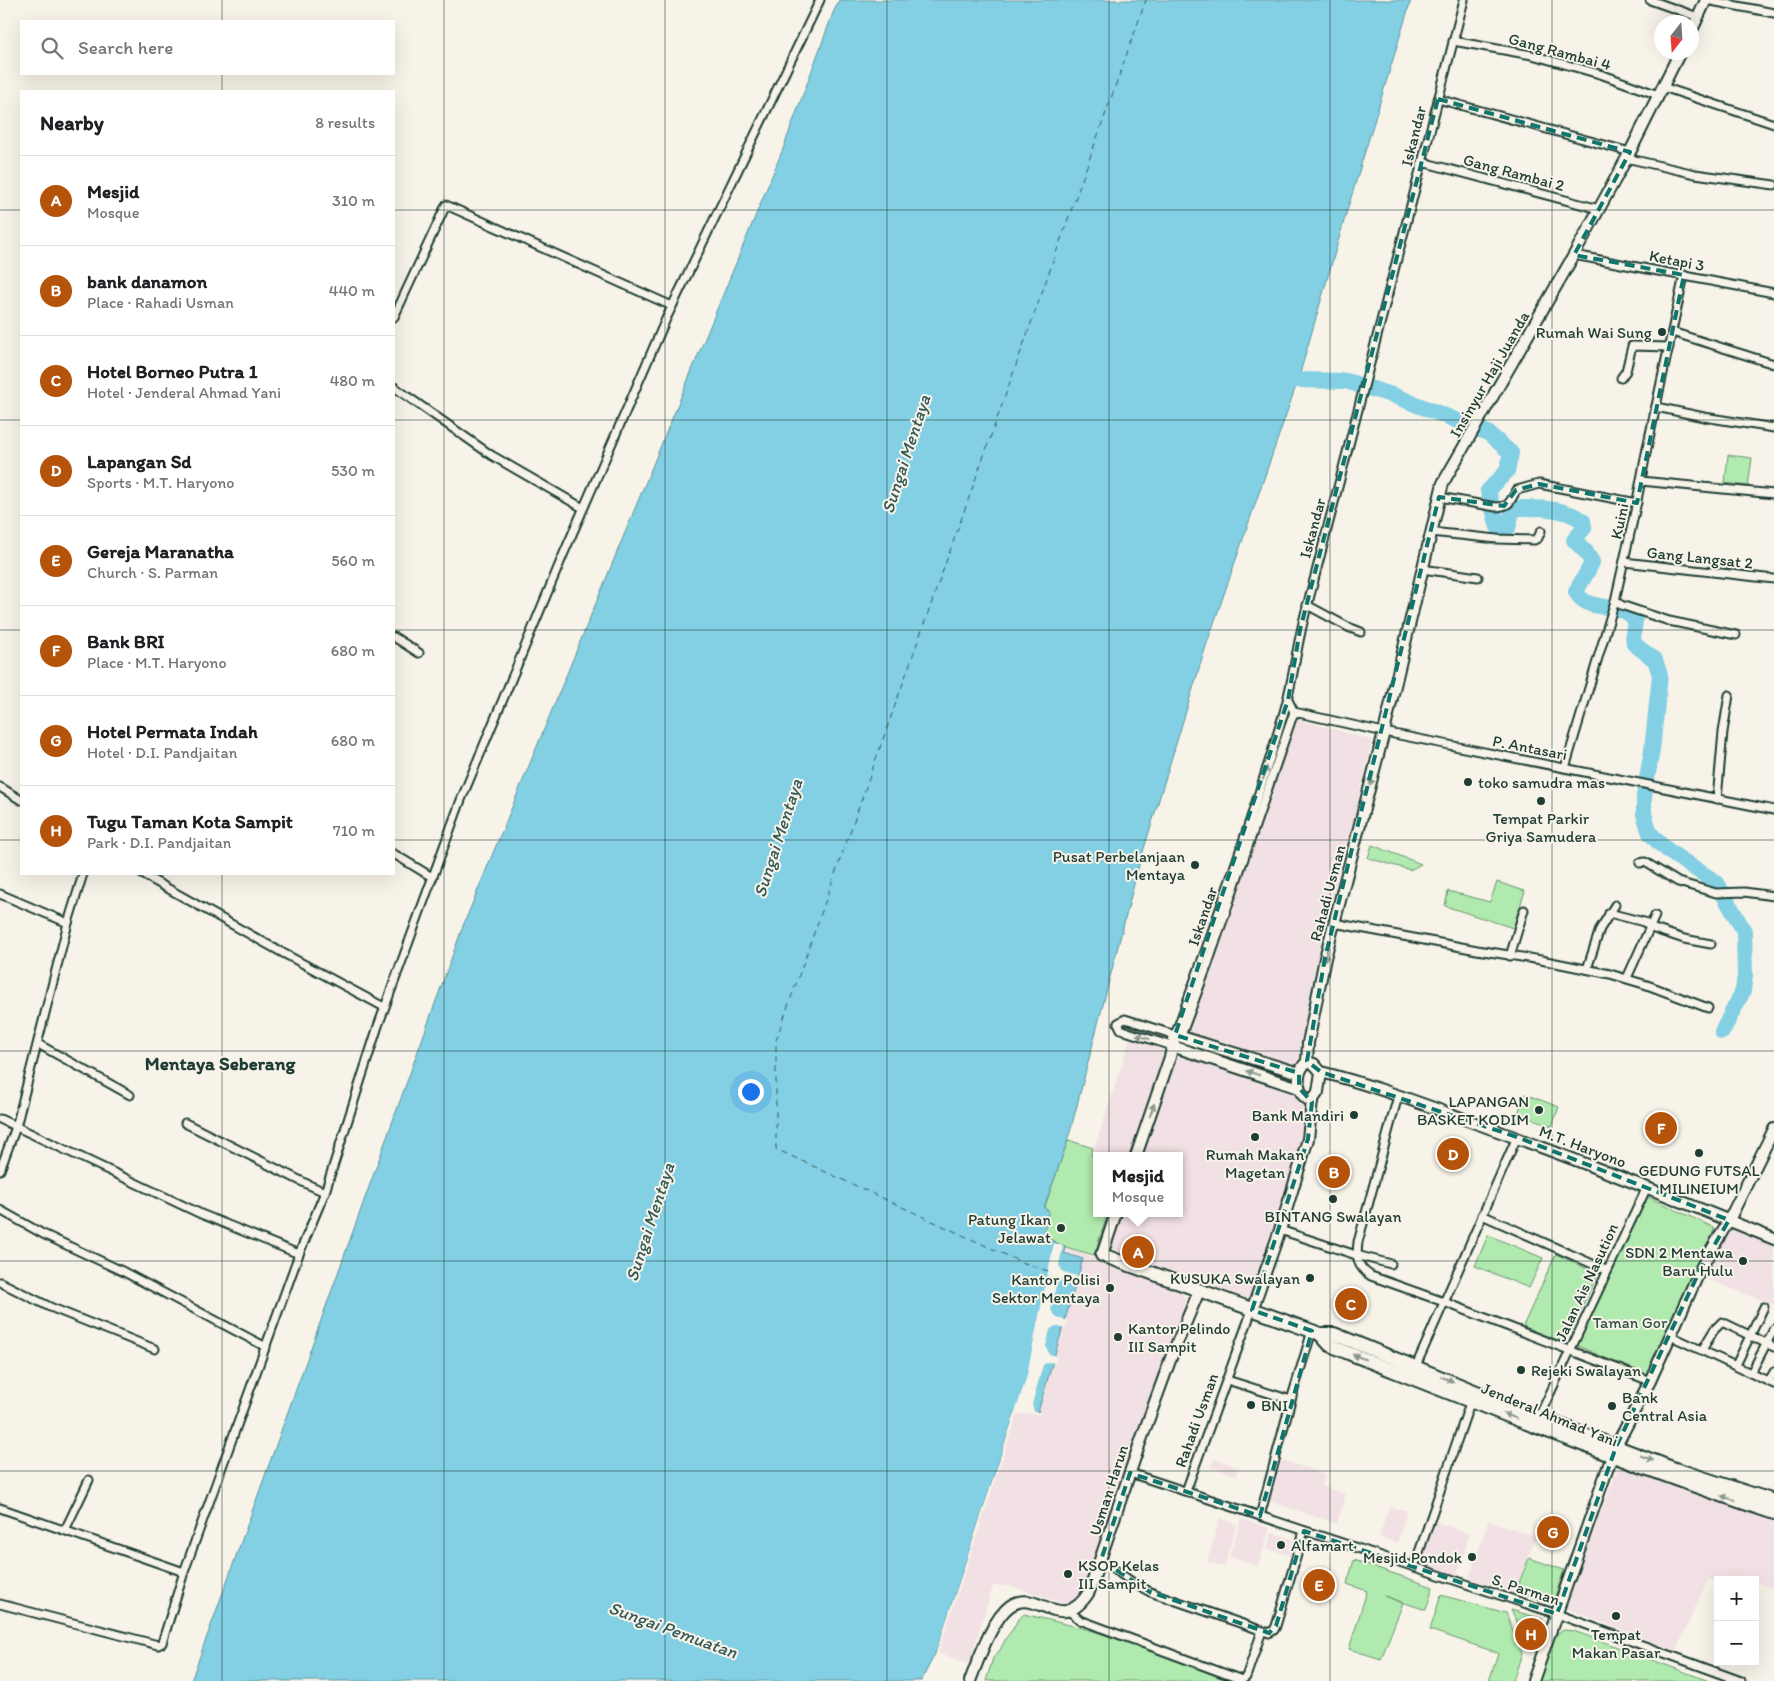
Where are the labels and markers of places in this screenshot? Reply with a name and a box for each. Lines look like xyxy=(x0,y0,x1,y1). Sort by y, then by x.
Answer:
place label: Rumah Wai Sung xyxy=(1536,323,1653,342)
marker: Rumah Wai Sung xyxy=(1656,326,1668,338)
place label: toko samudra mas xyxy=(1478,773,1605,792)
marker: toko samudra mas xyxy=(1462,776,1474,788)
marker: Tempat Parkir Griya Samudera xyxy=(1535,795,1547,807)
place label: Tempat Parkir Griya Samudera xyxy=(1486,809,1597,846)
place label: Pusat Perbelanjaan Mentaya xyxy=(1053,847,1186,884)
marker: Pusat Perbelanjaan Mentaya xyxy=(1189,859,1201,871)
place label: LAPANGAN BASKET KODIM xyxy=(1417,1092,1529,1129)
marker: LAPANGAN BASKET KODIM xyxy=(1533,1104,1545,1116)
place label: Bank Mandiri xyxy=(1252,1106,1344,1125)
marker: Bank Mandiri xyxy=(1348,1109,1360,1121)
pin: F xyxy=(1645,1109,1677,1147)
marker: Rumah Makan Magetan xyxy=(1249,1131,1261,1143)
pin: D xyxy=(1437,1135,1469,1173)
place label: Rumah Makan Magetan xyxy=(1206,1145,1304,1182)
marker: GEDUNG FUTSAL MILINEIUM xyxy=(1693,1147,1705,1159)
pin: B xyxy=(1318,1153,1350,1191)
place label: GEDUNG FUTSAL MILINEIUM xyxy=(1638,1161,1760,1198)
marker: BINTANG Swalayan xyxy=(1327,1193,1339,1205)
place label: BINTANG Swalayan xyxy=(1264,1207,1402,1226)
place label: Patung Ikan Jelawat xyxy=(968,1210,1051,1247)
marker: Patung Ikan Jelawat xyxy=(1055,1222,1067,1234)
pin: A xyxy=(1122,1233,1154,1271)
place label: SDN 2 Mentawa Baru Hulu xyxy=(1625,1243,1734,1280)
marker: SDN 2 Mentawa Baru Hulu xyxy=(1737,1255,1749,1267)
place label: KUSUKA Swalayan xyxy=(1170,1269,1300,1288)
place label: Kantor Polisi Sektor Mentaya xyxy=(992,1270,1100,1307)
marker: KUSUKA Swalayan xyxy=(1304,1272,1316,1284)
marker: Kantor Polisi Sektor Mentaya xyxy=(1104,1282,1116,1294)
pin: C xyxy=(1335,1285,1367,1323)
place label: Kantor Pelindo III Sampit xyxy=(1128,1319,1231,1356)
marker: Kantor Pelindo III Sampit xyxy=(1112,1331,1124,1343)
place label: Rejeki Swalayan xyxy=(1531,1361,1641,1380)
marker: Rejeki Swalayan xyxy=(1515,1364,1527,1376)
place label: Bank Central Asia xyxy=(1622,1388,1708,1425)
place label: BNI xyxy=(1261,1396,1288,1415)
marker: BNI xyxy=(1245,1399,1257,1411)
marker: Bank Central Asia xyxy=(1606,1400,1618,1412)
pin: G xyxy=(1537,1513,1569,1551)
place label: Alfamart xyxy=(1291,1536,1354,1555)
marker: Alfamart xyxy=(1275,1539,1287,1551)
place label: Mesjid Pondok xyxy=(1363,1548,1463,1567)
marker: Mesjid Pondok xyxy=(1466,1551,1478,1563)
place label: KSOP Kelas III Sampit xyxy=(1078,1556,1159,1593)
pin: E xyxy=(1303,1566,1335,1604)
marker: KSOP Kelas III Sampit xyxy=(1062,1568,1074,1580)
marker: Tempat Makan Pasar xyxy=(1610,1610,1622,1622)
pin: H xyxy=(1515,1615,1547,1653)
place label: Tempat Makan Pasar xyxy=(1572,1625,1661,1662)

